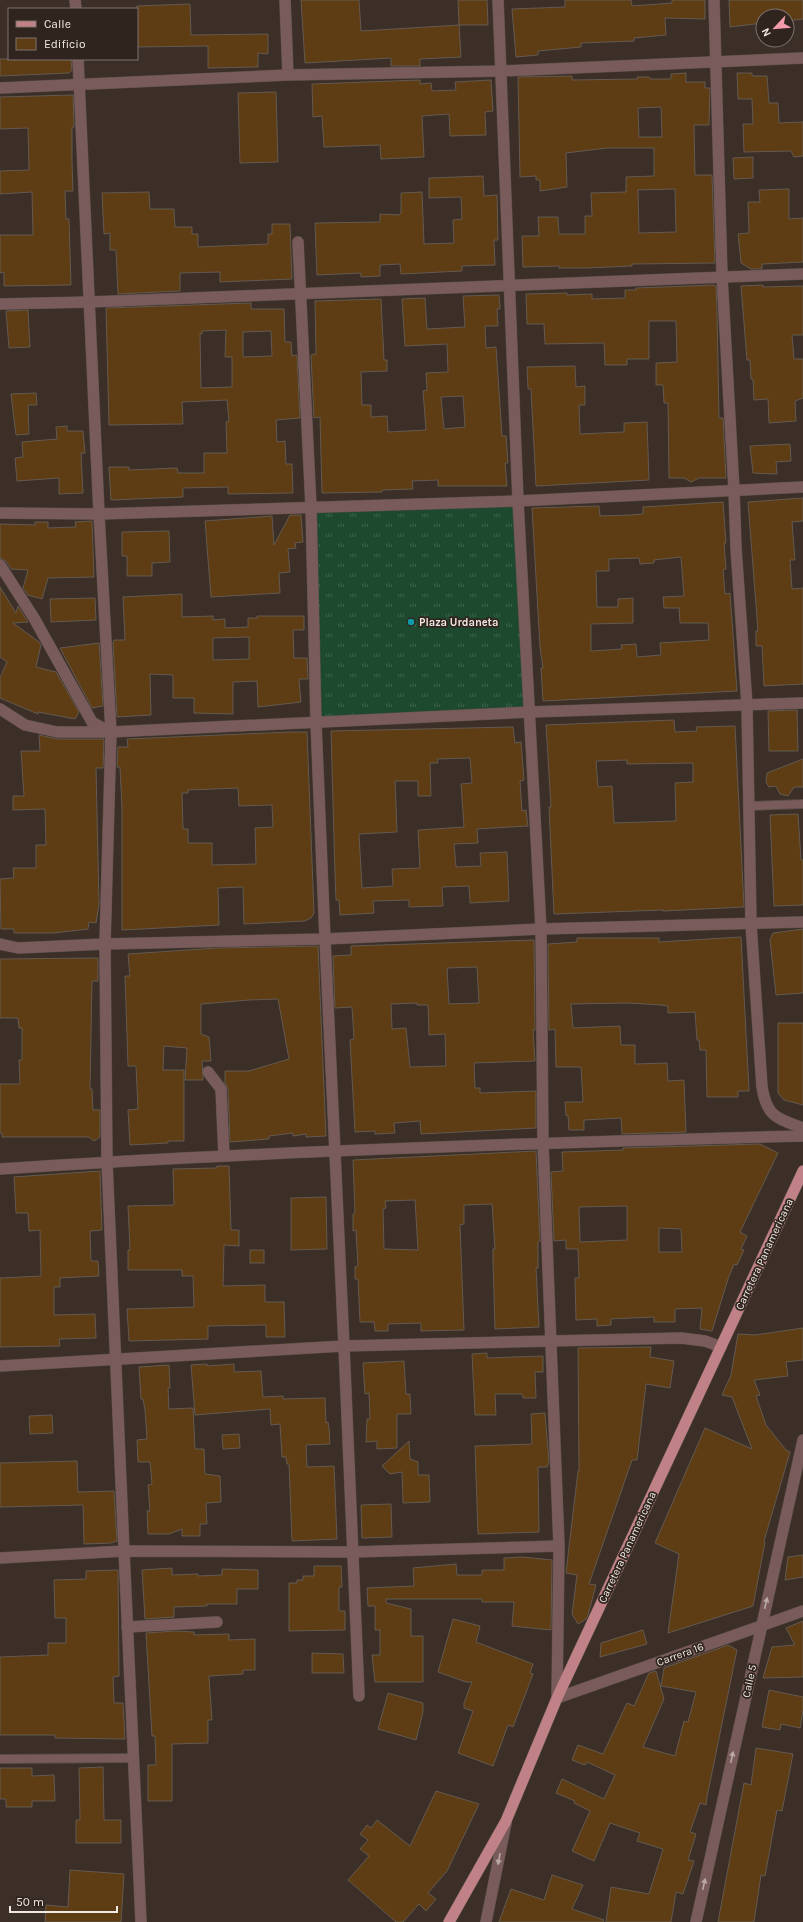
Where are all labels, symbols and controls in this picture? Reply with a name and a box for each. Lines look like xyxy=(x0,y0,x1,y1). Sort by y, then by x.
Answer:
legend xyxy=(8,8,138,60)
north arrow xyxy=(755,8,795,48)
text: Calle xyxy=(44,17,71,31)
text: N xyxy=(759,26,774,39)
text: Edificio xyxy=(44,37,85,51)
place label: Plaza Urdaneta xyxy=(419,616,498,629)
marker: Plaza Urdaneta xyxy=(406,617,416,627)
street label: Carretera Panamericana xyxy=(733,1196,796,1312)
street label: Carretera Panamericana xyxy=(596,1489,659,1605)
one-way arrow xyxy=(764,1597,770,1609)
street label: Carrera 16 xyxy=(655,1640,705,1669)
street label: Calle 5 xyxy=(740,1663,759,1699)
one-way arrow xyxy=(730,1751,736,1763)
one-way arrow xyxy=(495,1853,501,1865)
one-way arrow xyxy=(702,1878,708,1890)
scale bar xyxy=(10,1888,117,1914)
text: 50 m xyxy=(16,1895,44,1909)

